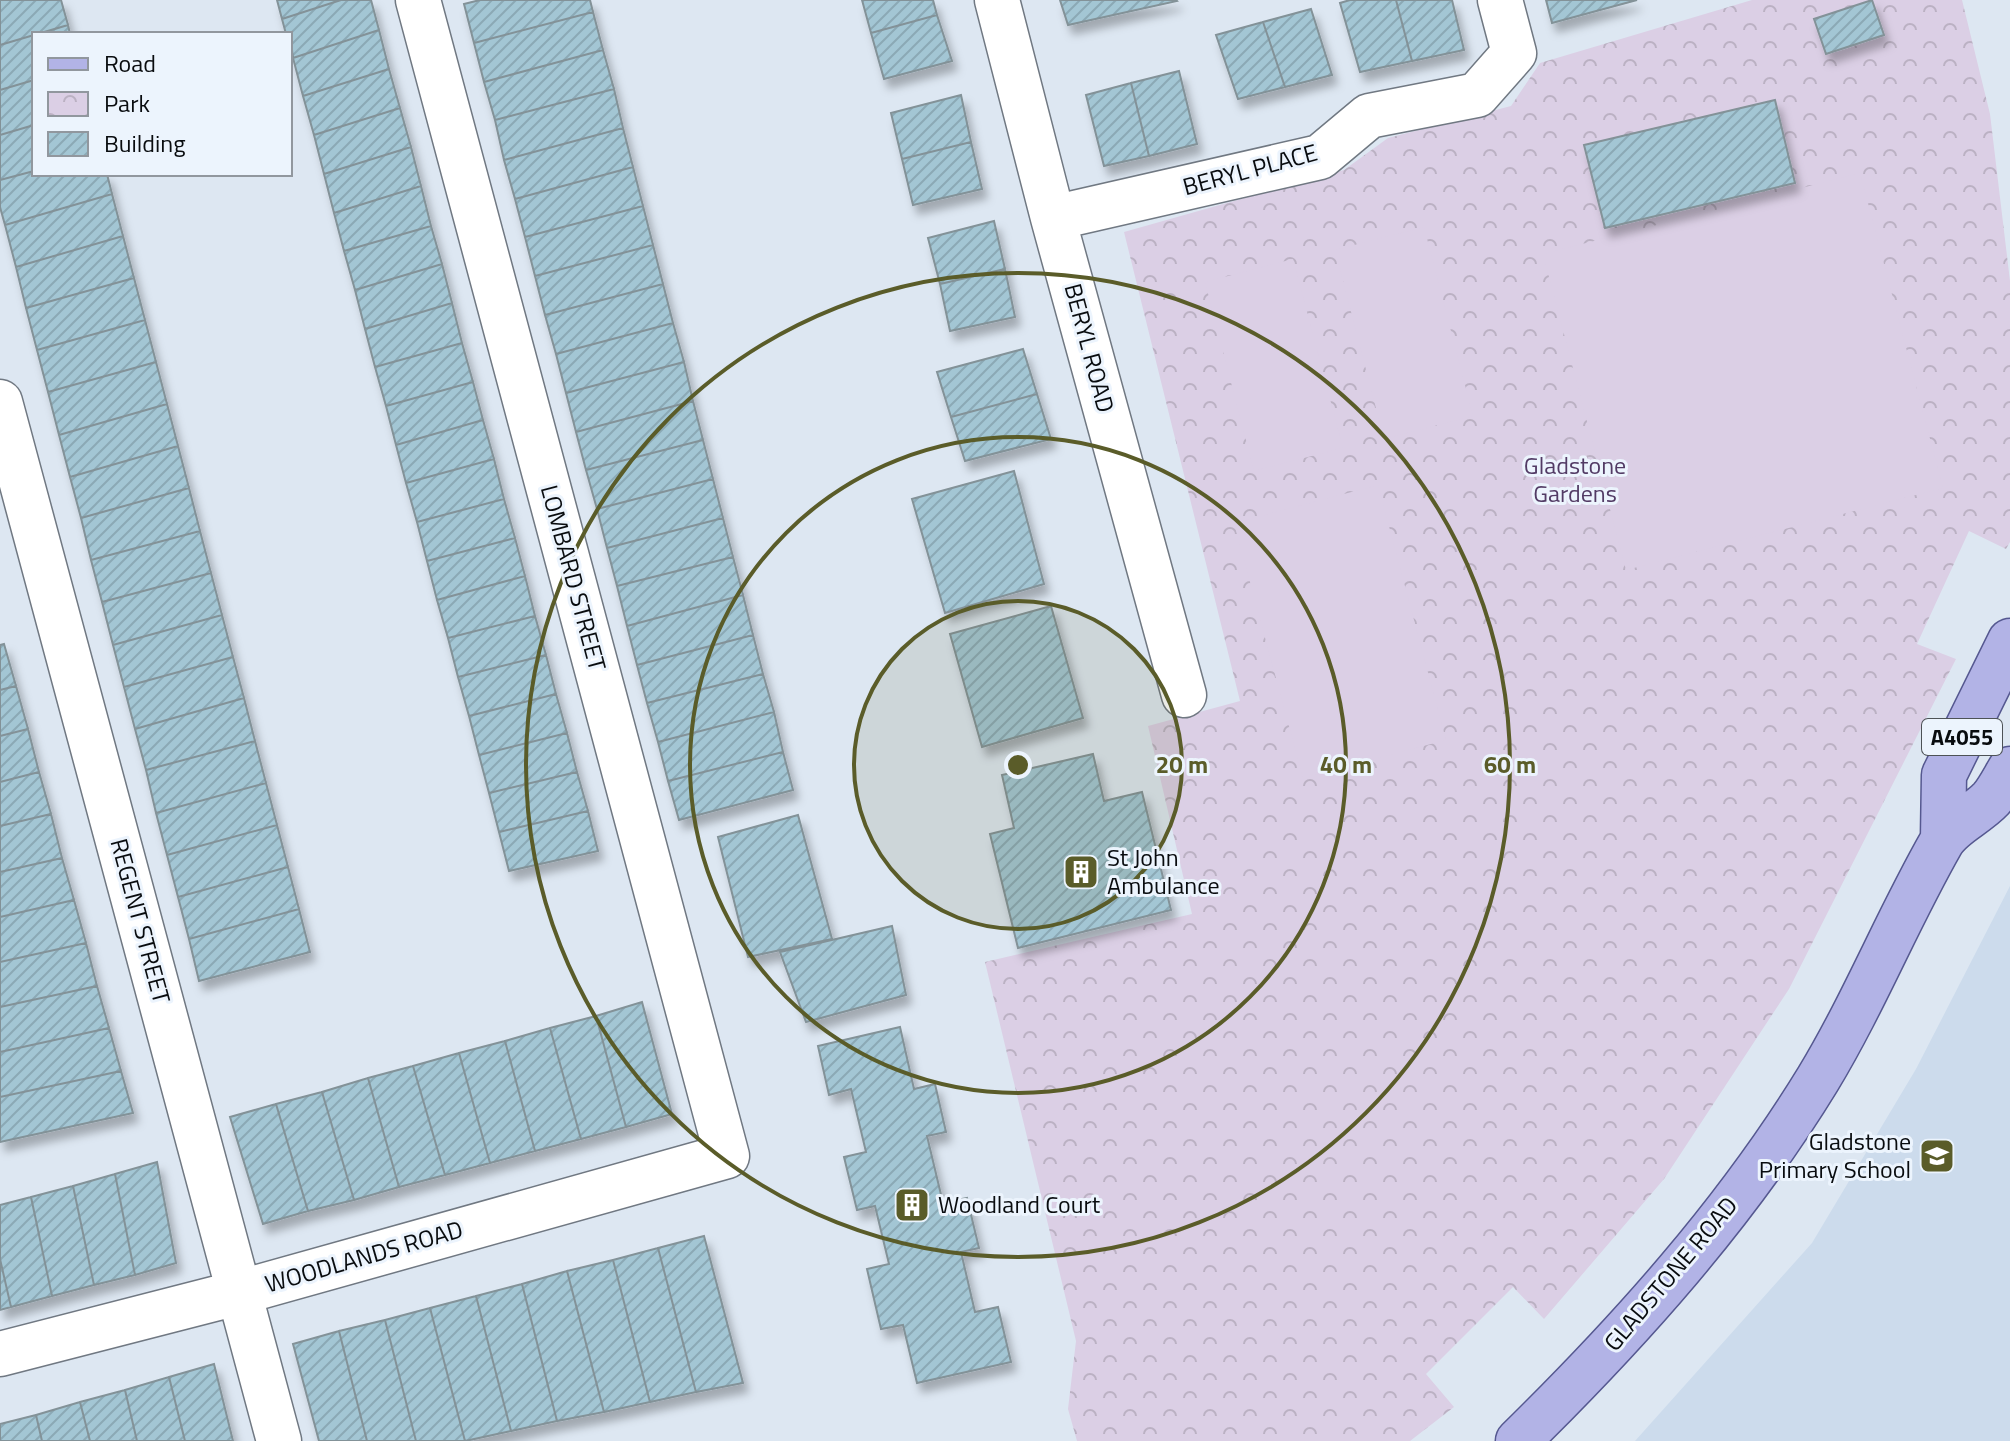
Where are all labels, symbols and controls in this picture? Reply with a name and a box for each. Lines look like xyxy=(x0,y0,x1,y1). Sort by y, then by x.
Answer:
legend xyxy=(32,32,292,176)
text: Road xyxy=(104,45,156,81)
text: Park xyxy=(104,85,150,121)
text: Building xyxy=(104,125,186,161)
street label: BERYL PLACE xyxy=(1178,134,1321,204)
street label: BERYL ROAD xyxy=(1055,279,1124,416)
park label: Gladstone Gardens xyxy=(1524,447,1626,511)
street label: LOMBARD STREET xyxy=(532,481,616,675)
road number: A4055 xyxy=(1922,719,2002,755)
text: 20 m xyxy=(1156,746,1208,782)
text: 40 m xyxy=(1320,746,1372,782)
text: 60 m xyxy=(1484,746,1536,782)
centre of rings xyxy=(1004,751,1032,779)
street label: REGENT STREET xyxy=(102,834,180,1008)
place label: St John Ambulance xyxy=(1107,839,1220,903)
building icon: St John Ambulance xyxy=(1062,853,1100,891)
place label: Gladstone Primary School xyxy=(1759,1123,1911,1187)
school or university icon: Gladstone Primary School xyxy=(1918,1137,1956,1175)
building icon: Woodland Court xyxy=(893,1186,931,1224)
place label: Woodland Court xyxy=(938,1186,1101,1222)
street label: GLADSTONE ROAD xyxy=(1595,1188,1746,1358)
street label: WOODLANDS ROAD xyxy=(261,1211,467,1302)

